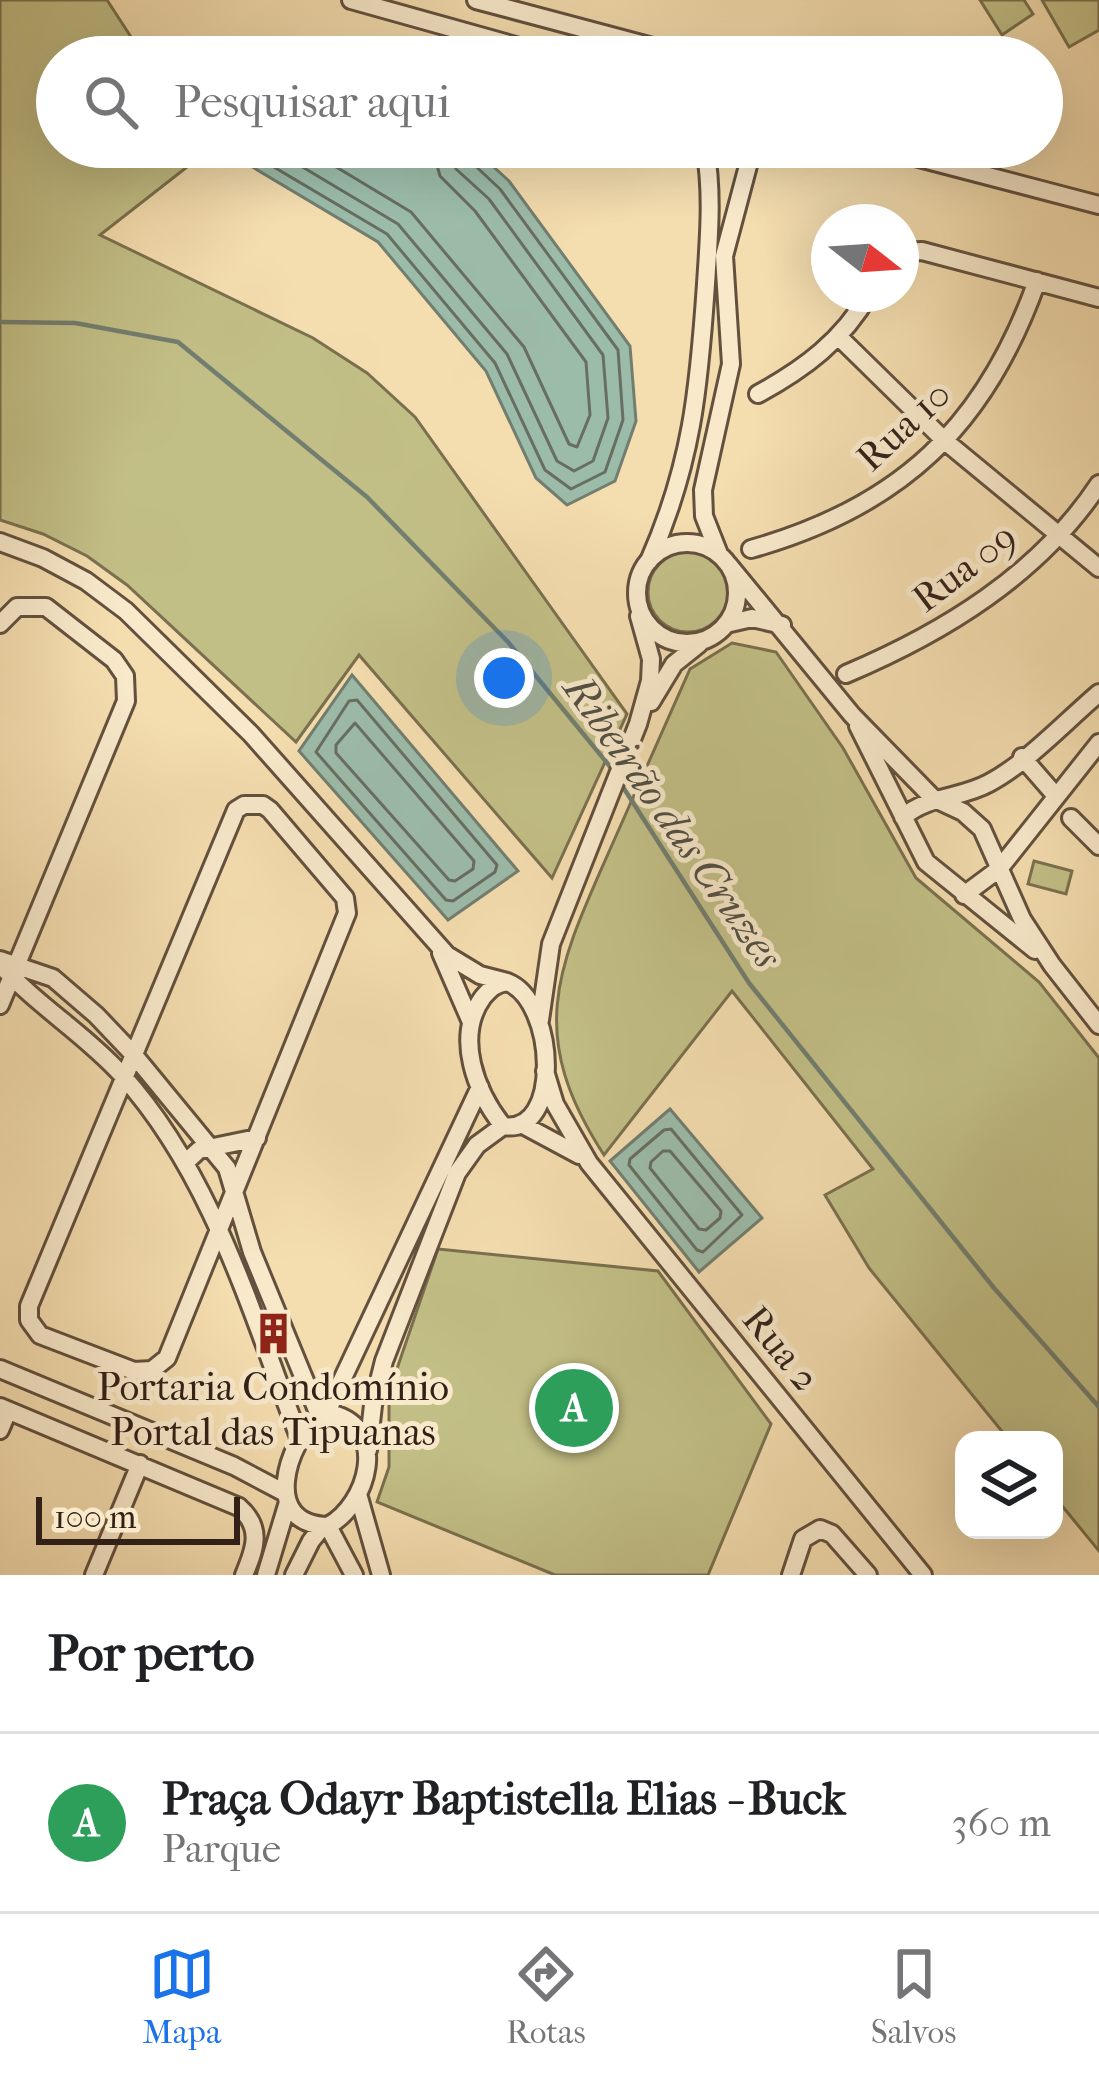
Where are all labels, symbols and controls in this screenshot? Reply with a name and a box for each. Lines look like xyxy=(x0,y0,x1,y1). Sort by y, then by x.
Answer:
search box xyxy=(36,36,1063,168)
icon: search xyxy=(78,69,144,135)
text: Pesquisar aqui xyxy=(174,76,450,129)
north arrow xyxy=(811,204,919,312)
street label: Rua 10 xyxy=(847,371,960,481)
street label: Rua 09 xyxy=(904,514,1026,622)
your location xyxy=(474,648,534,708)
water label: Ribeirão das Cruzes xyxy=(552,664,793,978)
street label: Rua 2 xyxy=(733,1297,829,1400)
building icon: Portaria Condomínio Portal das Tipuanas xyxy=(250,1311,296,1357)
pin: A xyxy=(535,1363,613,1453)
place label: Portaria Condomínio Portal das Tipuanas xyxy=(97,1364,449,1455)
map controls xyxy=(955,1431,1063,1539)
button: layers xyxy=(955,1431,1063,1539)
scale bar xyxy=(36,1491,240,1544)
text: 100 m xyxy=(54,1498,137,1537)
text: Por perto xyxy=(48,1623,255,1683)
text: Praça Odayr Baptistella Elias - Buck xyxy=(162,1773,845,1826)
text: A xyxy=(74,1800,100,1846)
text: 360 m xyxy=(952,1800,1051,1846)
text: Parque xyxy=(162,1826,281,1872)
tab: Mapa xyxy=(143,1941,221,2052)
tab: Rotas xyxy=(506,1941,586,2052)
tab: Salvos xyxy=(871,1941,956,2052)

